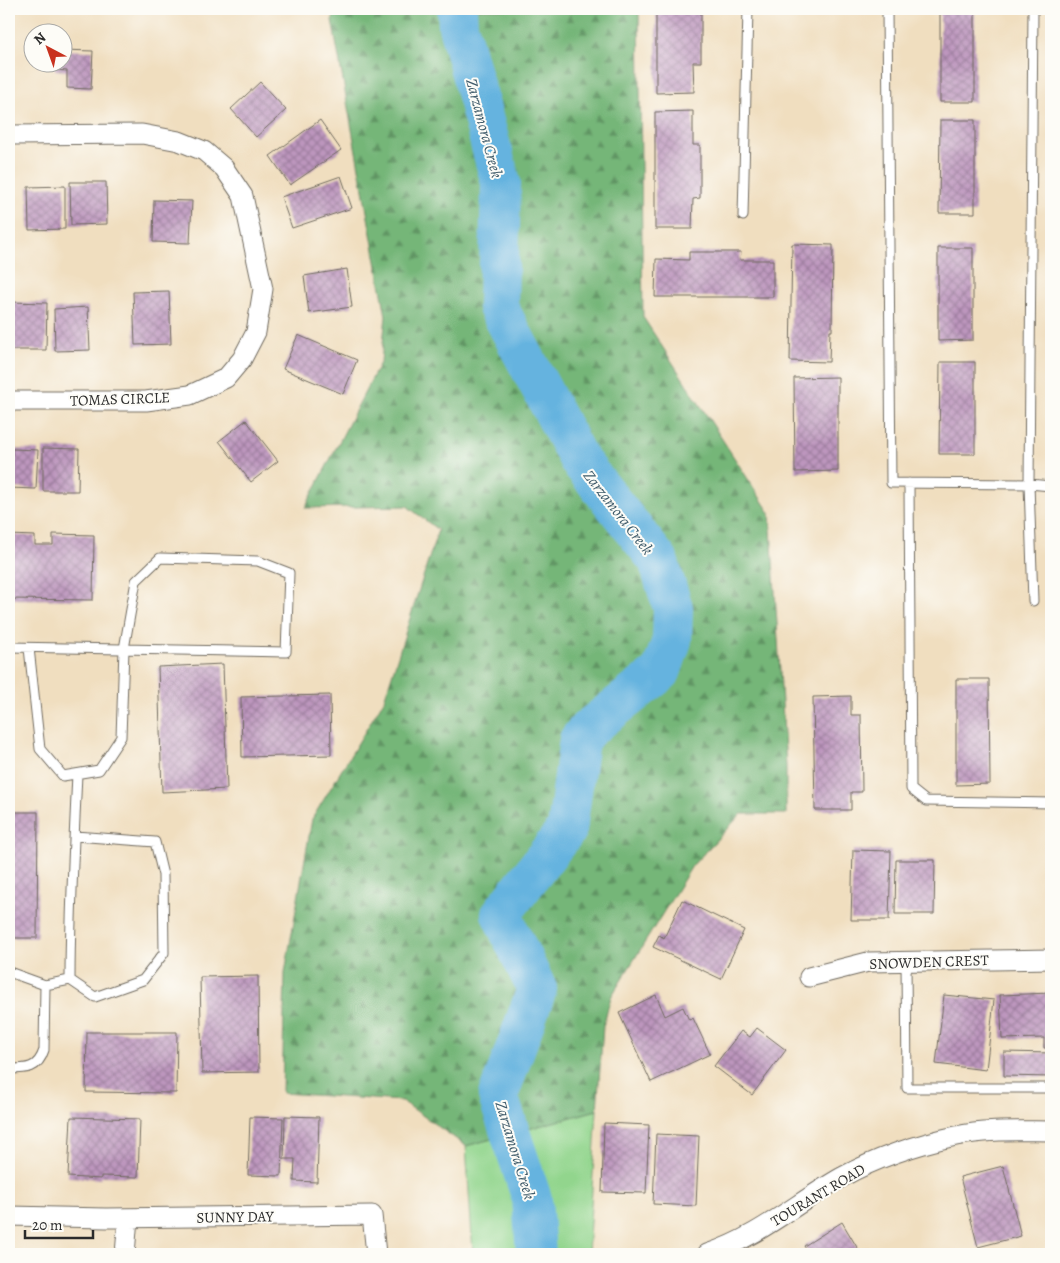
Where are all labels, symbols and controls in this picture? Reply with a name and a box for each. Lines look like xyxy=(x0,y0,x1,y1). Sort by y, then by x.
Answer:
north arrow xyxy=(22,22,72,72)
text: N xyxy=(30,28,50,49)
water label: Zarzamora Creek xyxy=(460,76,508,180)
street label: TOMAS CIRCLE xyxy=(70,387,170,411)
water label: Zarzamora Creek xyxy=(578,466,658,560)
street label: SNOWDEN CREST xyxy=(869,950,990,974)
water label: Zarzamora Creek xyxy=(490,1098,540,1202)
street label: TOURANT ROAD xyxy=(767,1159,869,1231)
street label: SUNNY DAY xyxy=(196,1206,275,1228)
scale bar xyxy=(25,1208,92,1240)
text: 20 m xyxy=(32,1215,63,1235)

